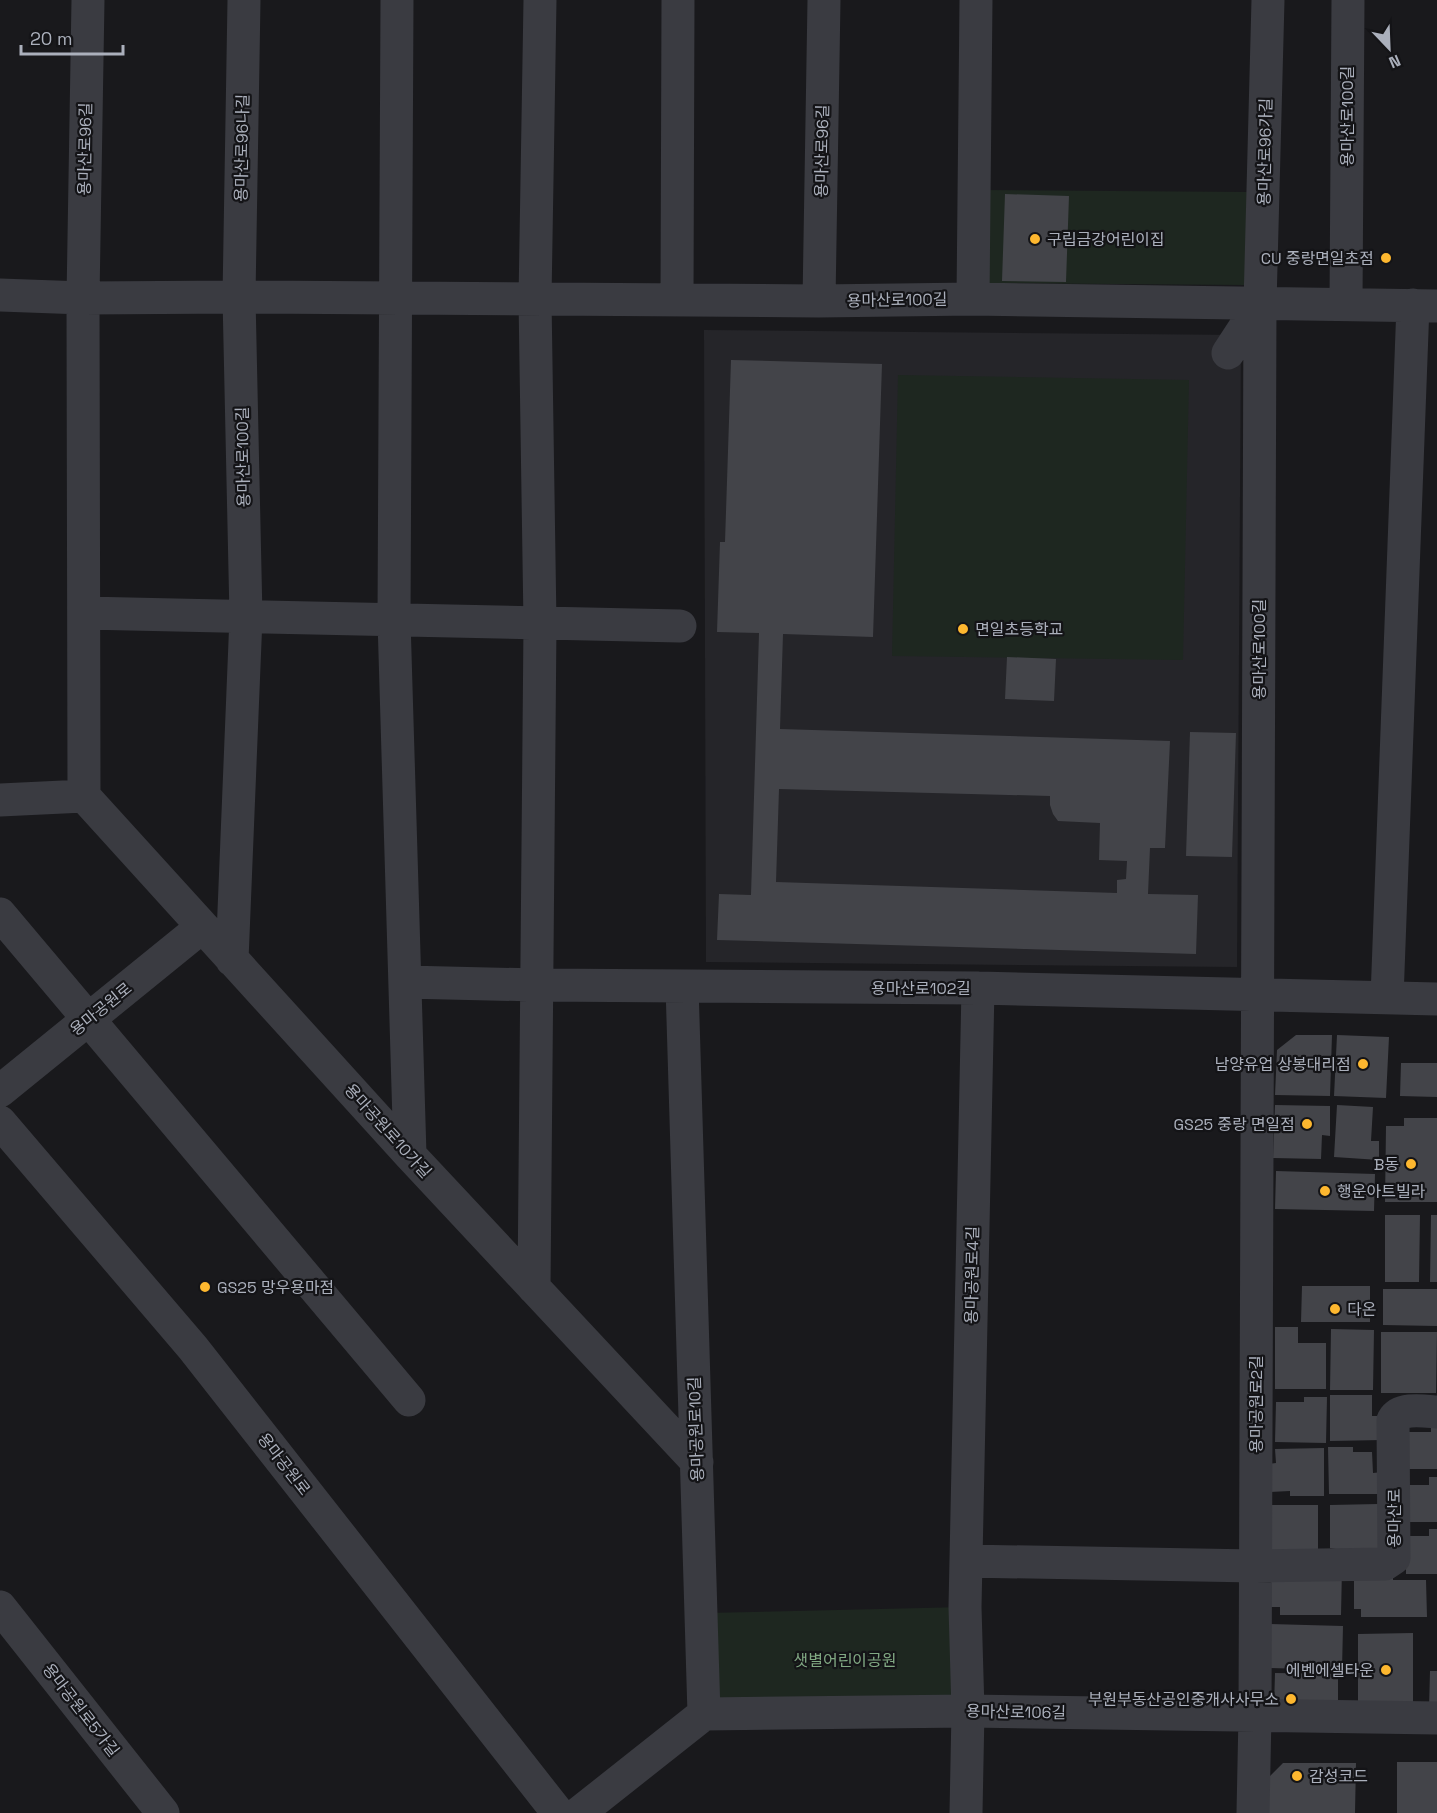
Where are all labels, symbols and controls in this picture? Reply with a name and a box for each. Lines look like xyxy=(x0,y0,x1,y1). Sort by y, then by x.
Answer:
scale bar xyxy=(21,18,123,56)
north arrow xyxy=(1359,18,1419,78)
text: 20 m xyxy=(30,27,73,50)
text: N xyxy=(1386,50,1404,73)
street label: 용마산로100길 xyxy=(1337,66,1358,166)
street label: 용마산로96나길 xyxy=(231,94,253,202)
street label: 용마산로96가길 xyxy=(1254,98,1276,206)
street label: 용마산로96길 xyxy=(74,102,96,196)
street label: 용마산로96길 xyxy=(811,104,833,198)
place label: 구립금강어린이집 xyxy=(1047,229,1165,250)
marker: 구립금강어린이집 xyxy=(1028,232,1042,246)
place label: CU 중랑면일초점 xyxy=(1261,248,1374,269)
marker: CU 중랑면일초점 xyxy=(1379,251,1393,265)
street label: 용마산로100길 xyxy=(846,289,948,311)
street label: 용마산로100길 xyxy=(232,406,254,508)
street label: 용마산로100길 xyxy=(1249,599,1270,699)
place label: 면일초등학교 xyxy=(975,619,1063,640)
marker: 면일초등학교 xyxy=(956,622,970,636)
street label: 용마공원로 xyxy=(66,978,136,1040)
street label: 용마산로102길 xyxy=(871,978,971,999)
place label: 남양유업 상봉대리점 xyxy=(1214,1054,1351,1075)
marker: 남양유업 상봉대리점 xyxy=(1356,1057,1370,1071)
street label: 용마공원로10가길 xyxy=(340,1079,436,1183)
place label: GS25 중랑 면일점 xyxy=(1174,1114,1295,1135)
marker: GS25 중랑 면일점 xyxy=(1300,1117,1314,1131)
place label: B동 xyxy=(1374,1154,1399,1175)
marker: B동 xyxy=(1404,1157,1418,1171)
place label: 행운아트빌라 xyxy=(1337,1181,1426,1202)
marker: 행운아트빌라 xyxy=(1318,1184,1332,1198)
street label: 용마공원로4길 xyxy=(961,1226,983,1324)
place label: GS25 망우용마점 xyxy=(217,1277,334,1298)
marker: GS25 망우용마점 xyxy=(198,1280,212,1294)
place label: 다온 xyxy=(1347,1299,1376,1320)
marker: 다온 xyxy=(1328,1302,1342,1316)
street label: 용마공원로2길 xyxy=(1246,1355,1267,1453)
street label: 용마공원로10길 xyxy=(684,1376,708,1482)
street label: 용마공원로 xyxy=(253,1429,315,1500)
street label: 용마산로 xyxy=(1384,1488,1405,1547)
park label: 샛별어린이공원 xyxy=(793,1650,897,1671)
street label: 용마공원로5가길 xyxy=(38,1659,124,1761)
place label: 에벤에셀타운 xyxy=(1286,1660,1374,1681)
marker: 에벤에셀타운 xyxy=(1379,1663,1393,1677)
place label: 부원부동산공인중개사사무소 xyxy=(1088,1689,1279,1710)
marker: 부원부동산공인중개사사무소 xyxy=(1284,1692,1298,1706)
street label: 용마산로106길 xyxy=(966,1701,1066,1723)
place label: 감성코드 xyxy=(1309,1766,1368,1787)
marker: 감성코드 xyxy=(1290,1769,1304,1783)

